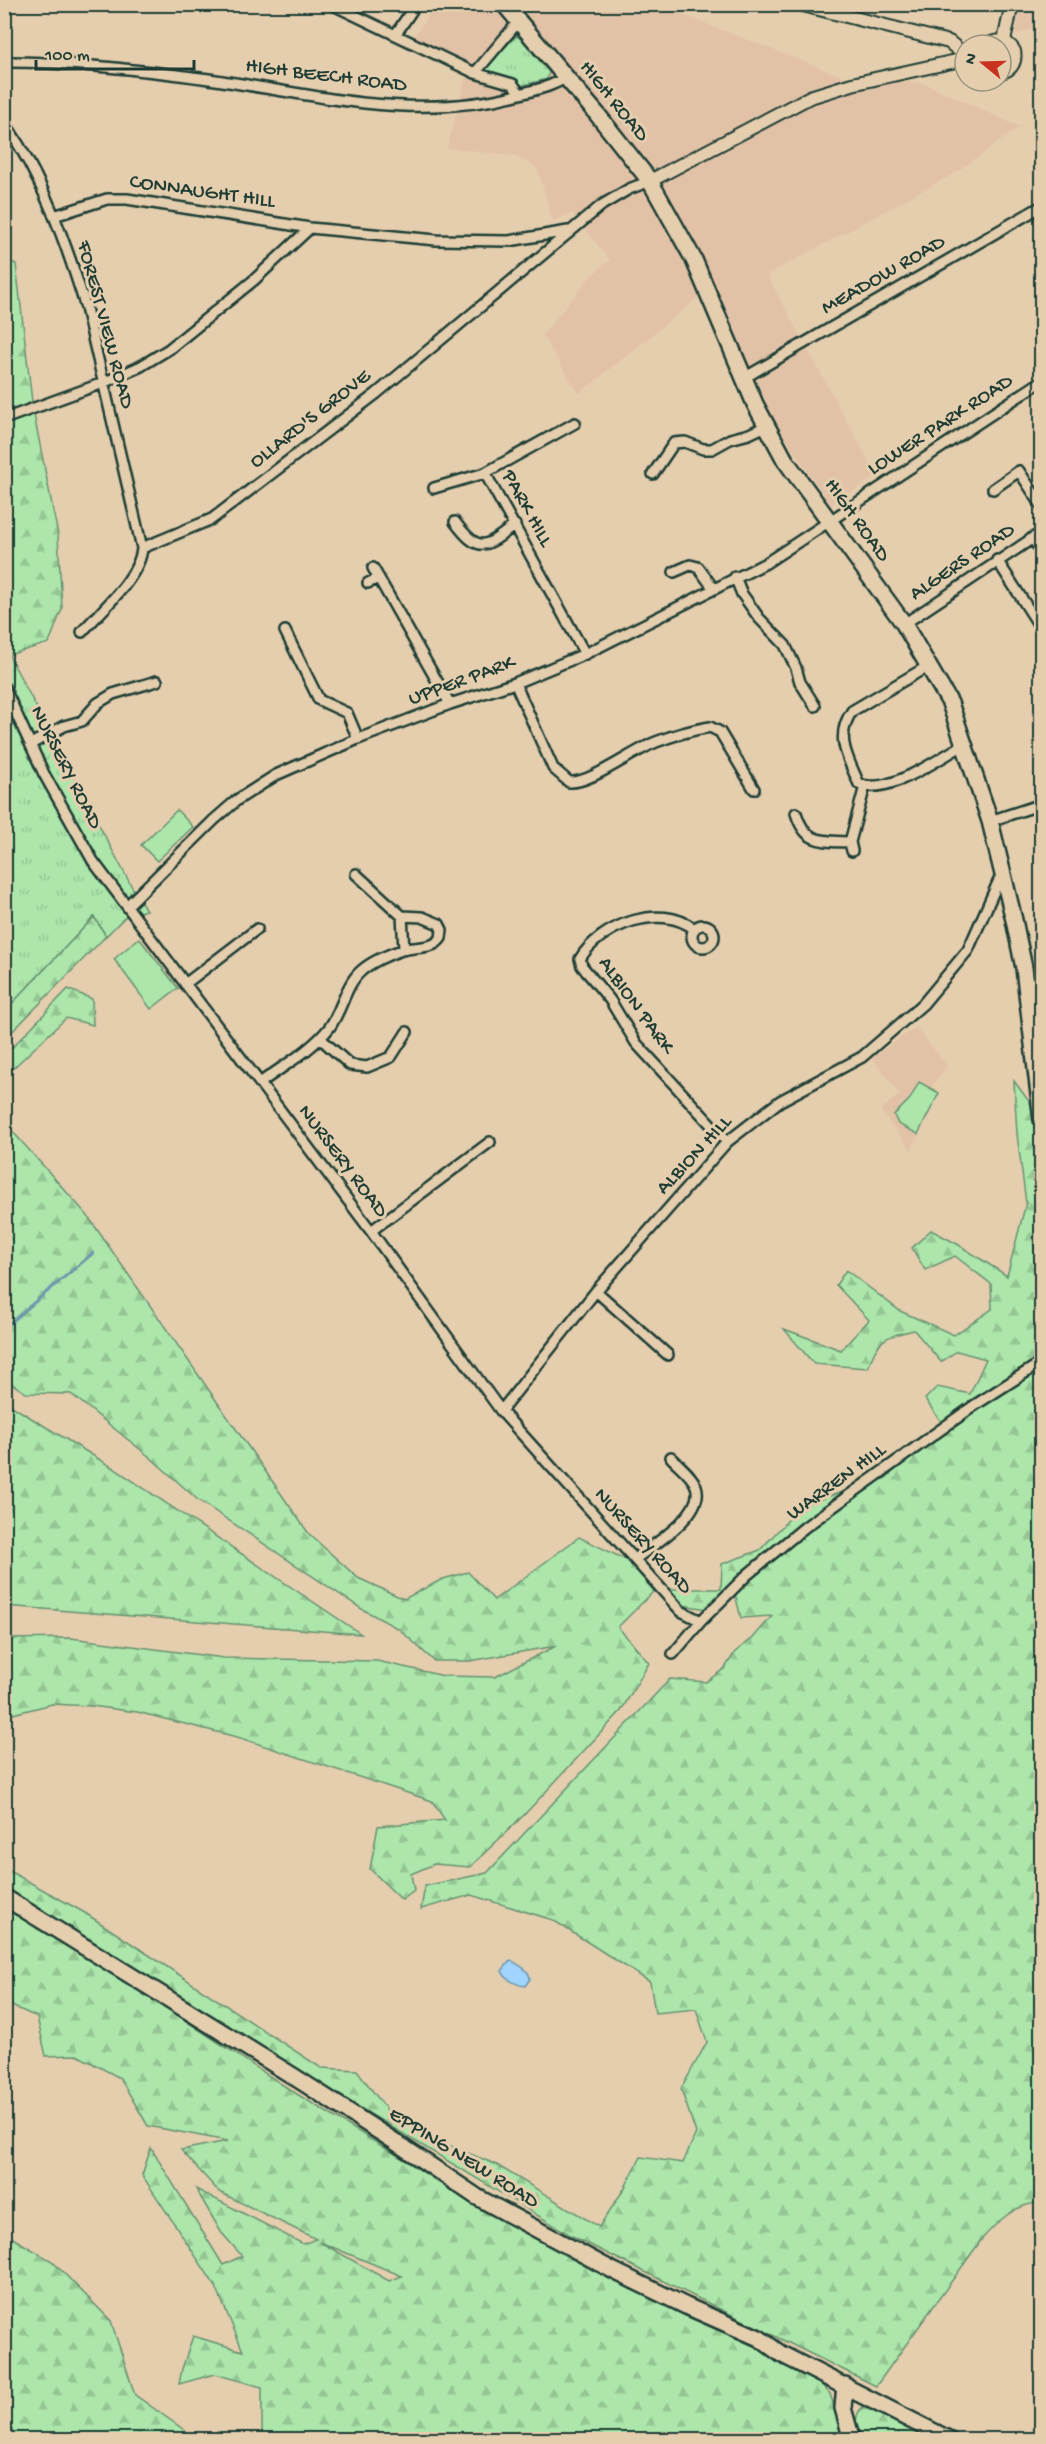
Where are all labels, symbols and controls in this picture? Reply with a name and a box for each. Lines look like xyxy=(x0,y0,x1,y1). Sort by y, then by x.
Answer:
scale bar xyxy=(36,33,194,71)
north arrow xyxy=(953,33,1013,93)
text: 100 m xyxy=(44,46,90,67)
text: N xyxy=(961,51,983,67)
street label: HIGH BEECH ROAD xyxy=(244,55,408,99)
street label: HIGH ROAD xyxy=(573,56,653,148)
street label: CONNAUGHT HILL xyxy=(128,170,278,216)
street label: MEADOW ROAD xyxy=(818,230,951,322)
street label: FOREST VIEW ROAD xyxy=(69,237,138,412)
street label: OLLARD'S GROVE xyxy=(245,364,377,475)
street label: LOWER PARK ROAD xyxy=(864,369,1019,482)
street label: PARK HILL xyxy=(494,465,558,553)
street label: HIGH ROAD xyxy=(817,474,895,568)
street label: ALGERS ROAD xyxy=(905,518,1021,607)
street label: UPPER PARK xyxy=(406,650,521,713)
street label: NURSERY ROAD xyxy=(23,702,107,834)
street label: ALBION PARK xyxy=(591,953,680,1061)
street label: NURSERY ROAD xyxy=(291,1101,393,1224)
street label: ALBION HILL xyxy=(652,1110,739,1201)
street label: WARREN HILL xyxy=(783,1438,892,1527)
street label: NURSERY ROAD xyxy=(588,1483,697,1601)
street label: EPPING NEW ROAD xyxy=(383,2103,543,2215)

